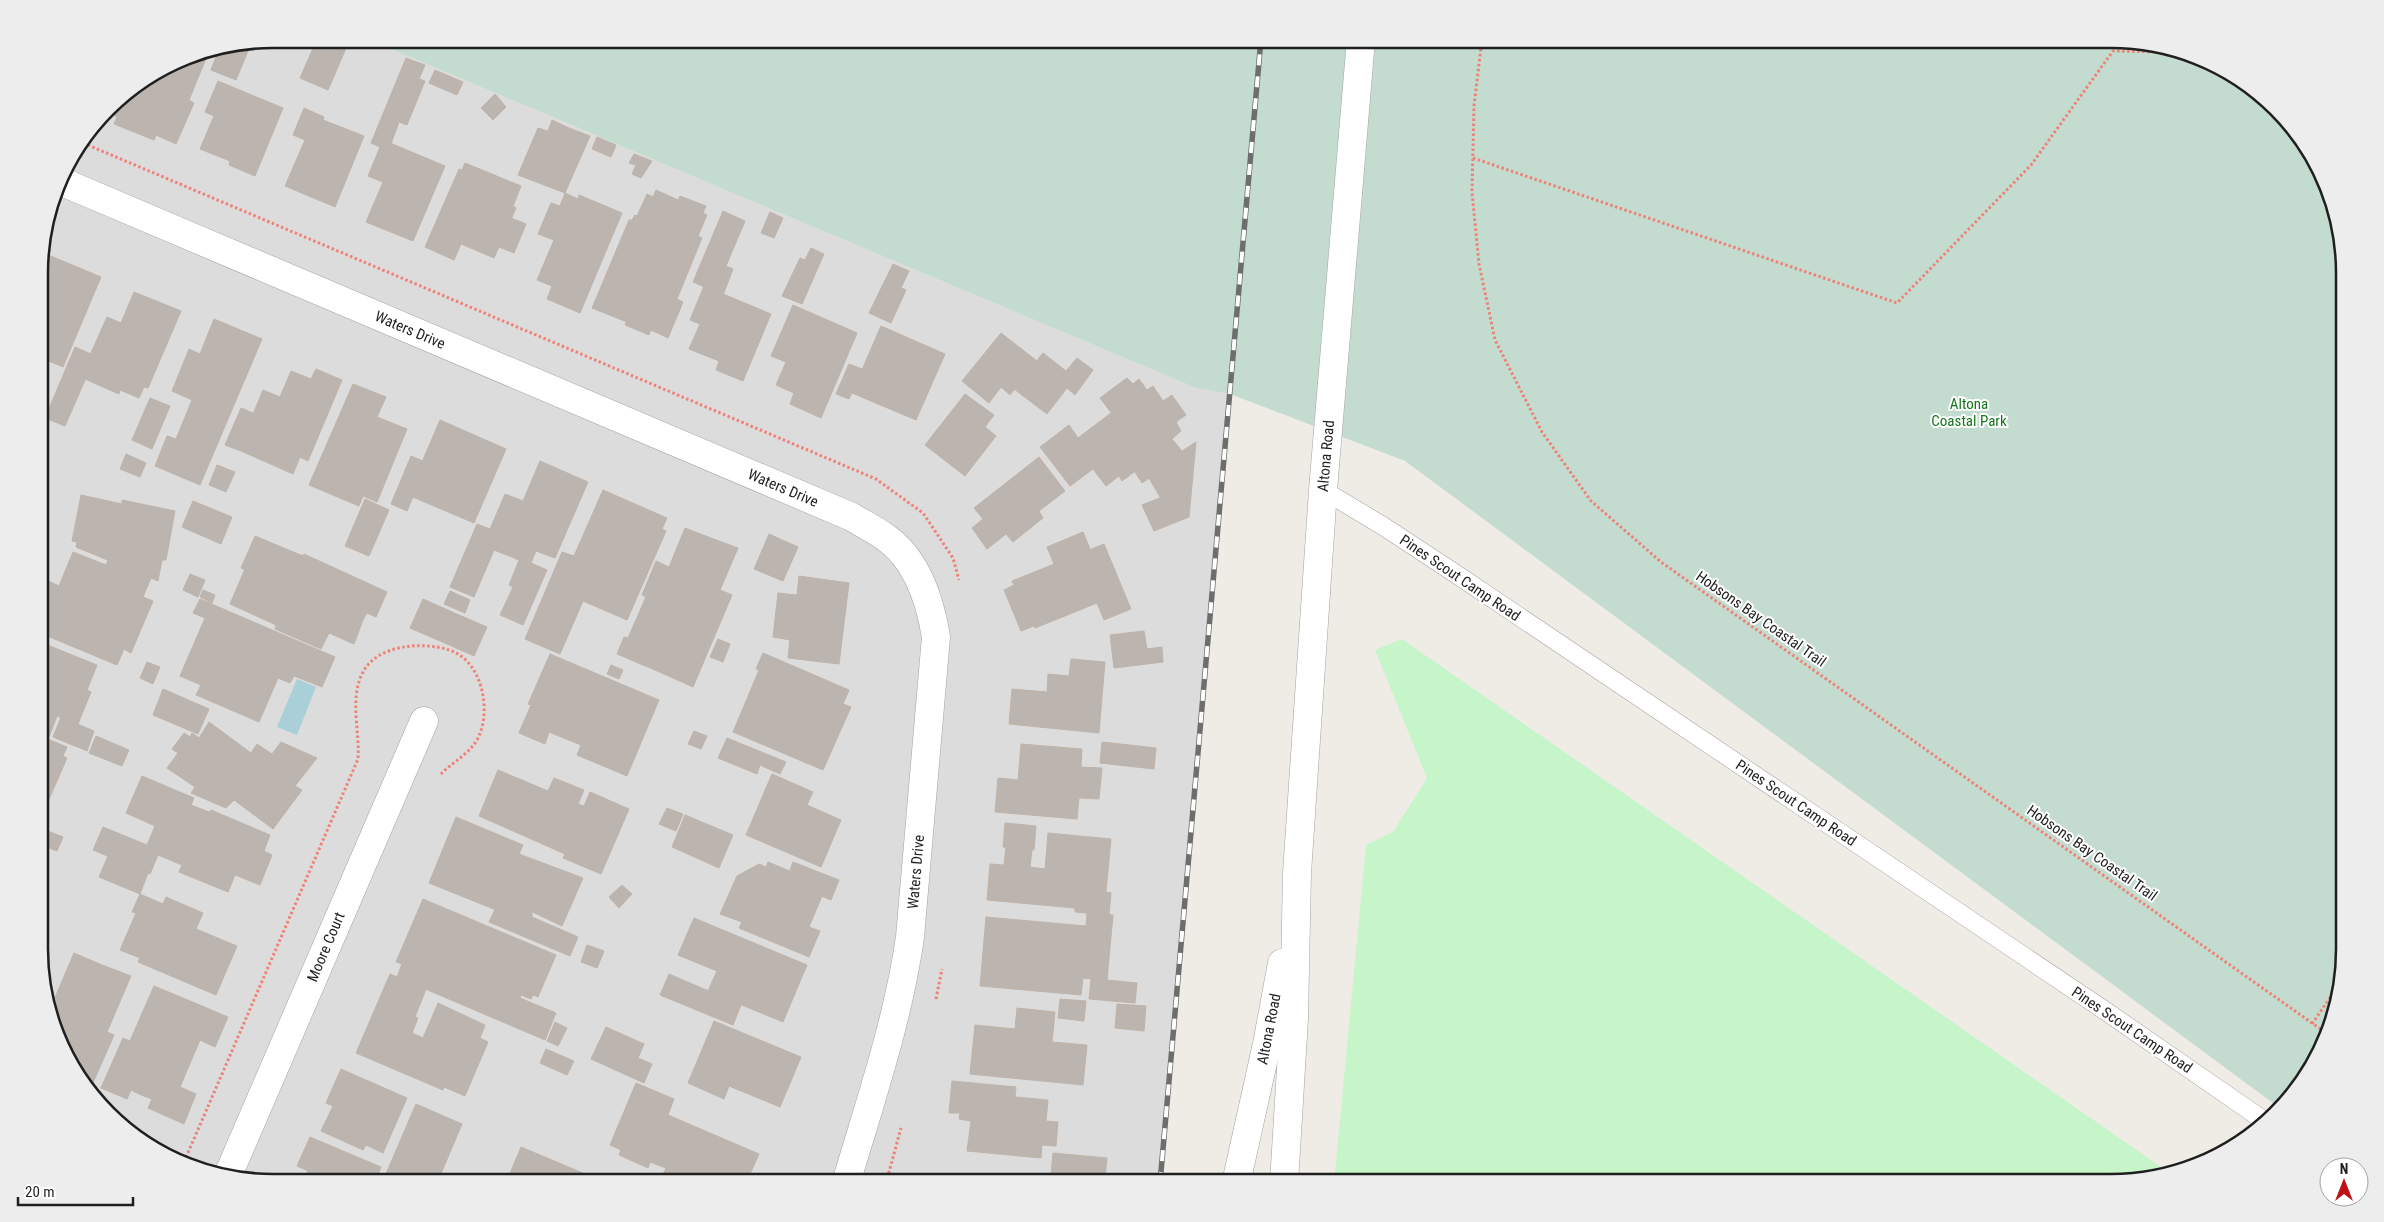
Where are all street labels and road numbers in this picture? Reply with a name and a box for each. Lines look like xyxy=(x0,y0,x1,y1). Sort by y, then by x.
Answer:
street label: Waters Drive xyxy=(372,307,448,353)
street label: Altona Road xyxy=(1314,419,1338,493)
street label: Waters Drive xyxy=(745,465,821,511)
street label: Pines Scout Camp Road xyxy=(1396,531,1524,625)
street label: Hobsons Bay Coastal Trail xyxy=(1692,567,1830,671)
street label: Pines Scout Camp Road xyxy=(1732,756,1860,850)
street label: Hobsons Bay Coastal Trail xyxy=(2023,801,2161,905)
street label: Waters Drive xyxy=(904,834,928,910)
street label: Moore Court xyxy=(303,909,349,985)
street label: Pines Scout Camp Road xyxy=(2068,983,2196,1077)
street label: Altona Road xyxy=(1253,992,1285,1066)

